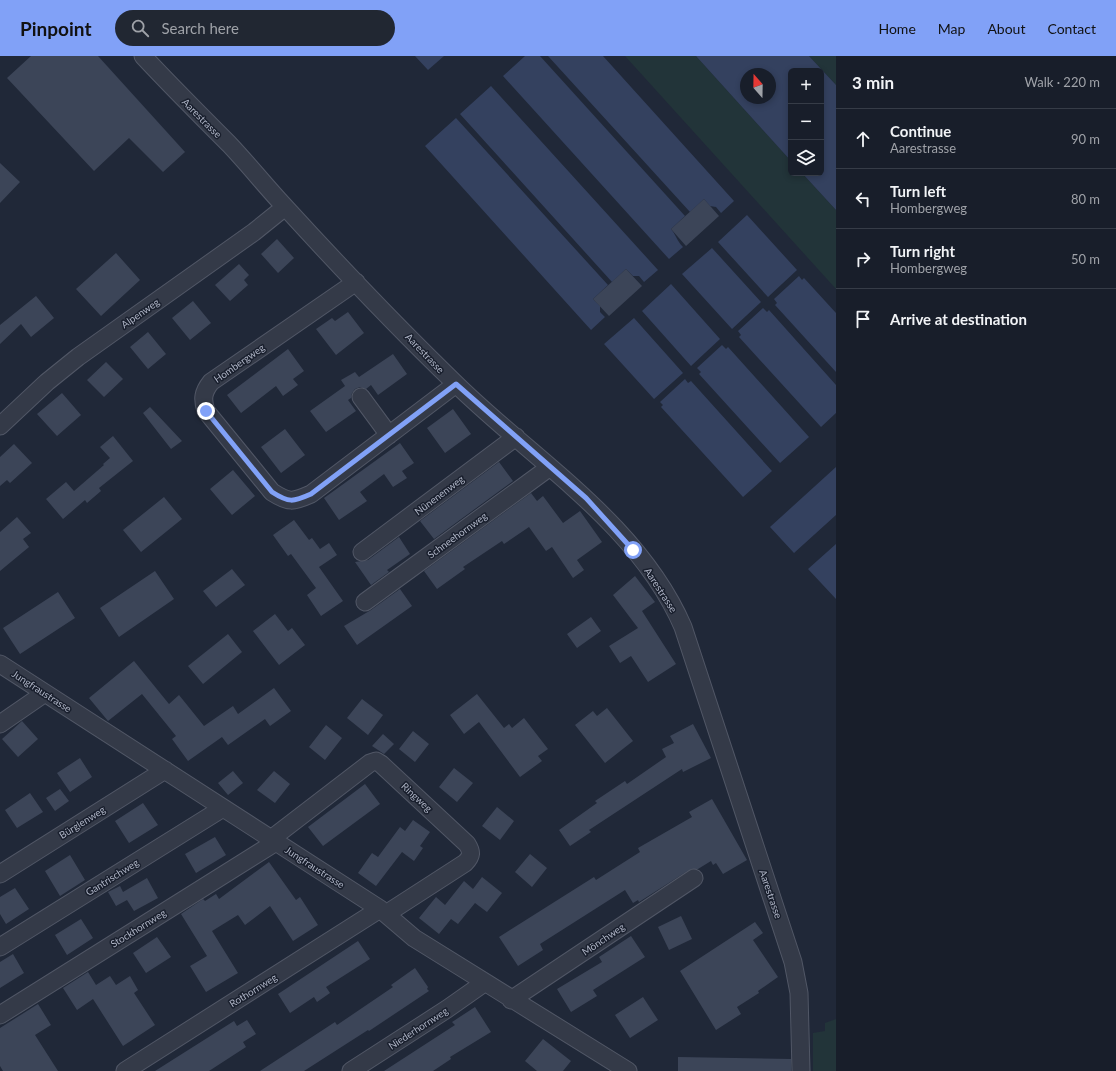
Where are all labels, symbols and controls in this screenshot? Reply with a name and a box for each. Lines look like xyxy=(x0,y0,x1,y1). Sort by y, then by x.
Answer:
search box xyxy=(115,10,395,46)
text: Pinpoint xyxy=(20,17,91,40)
icon: search xyxy=(129,17,151,39)
text: Search here xyxy=(161,19,239,37)
text: Home xyxy=(878,20,916,37)
text: Map xyxy=(938,20,965,37)
text: About xyxy=(987,20,1025,37)
text: Contact xyxy=(1047,20,1096,37)
north arrow xyxy=(740,68,776,104)
map controls xyxy=(788,68,824,176)
button: + xyxy=(788,68,824,104)
text: 3 min xyxy=(852,72,894,93)
text: Walk · 220 m xyxy=(1024,74,1100,90)
street label: Aarestrasse xyxy=(180,96,224,140)
button: − xyxy=(788,104,824,140)
text: Continue xyxy=(890,122,951,140)
icon: ahead xyxy=(852,128,874,150)
text: 90 m xyxy=(1071,131,1100,147)
button: layers xyxy=(788,140,824,176)
text: Aarestrasse xyxy=(890,140,956,156)
text: Turn left xyxy=(890,182,946,200)
icon: left xyxy=(852,188,874,210)
text: 80 m xyxy=(1071,191,1100,207)
text: Hombergweg xyxy=(890,200,967,216)
text: Turn right xyxy=(890,242,955,260)
icon: right xyxy=(852,248,874,270)
text: 50 m xyxy=(1071,251,1100,267)
text: Hombergweg xyxy=(890,260,967,276)
street label: Alpenweg xyxy=(119,296,161,330)
icon: arrive xyxy=(852,308,874,330)
text: Arrive at destination xyxy=(890,310,1027,328)
street label: Aarestrasse xyxy=(403,331,447,375)
street label: Hombergweg xyxy=(211,341,267,385)
route end xyxy=(197,402,215,420)
street label: Nünenenweg xyxy=(412,473,466,517)
street label: Schneehornweg xyxy=(425,509,489,561)
route start xyxy=(624,541,642,559)
street label: Aarestrasse xyxy=(642,565,680,615)
street label: Jungfraustrasse xyxy=(10,667,74,715)
street label: Ringweg xyxy=(399,780,435,814)
street label: Bürglenweg xyxy=(57,803,107,841)
street label: Jungfraustrasse xyxy=(283,843,347,891)
street label: Gantrischweg xyxy=(83,856,141,898)
street label: Aarestrasse xyxy=(757,868,785,920)
street label: Stockhornweg xyxy=(108,906,168,950)
street label: Mönchweg xyxy=(579,920,627,958)
street label: Rothornweg xyxy=(227,971,279,1009)
street label: Niederhornweg xyxy=(386,1004,450,1052)

